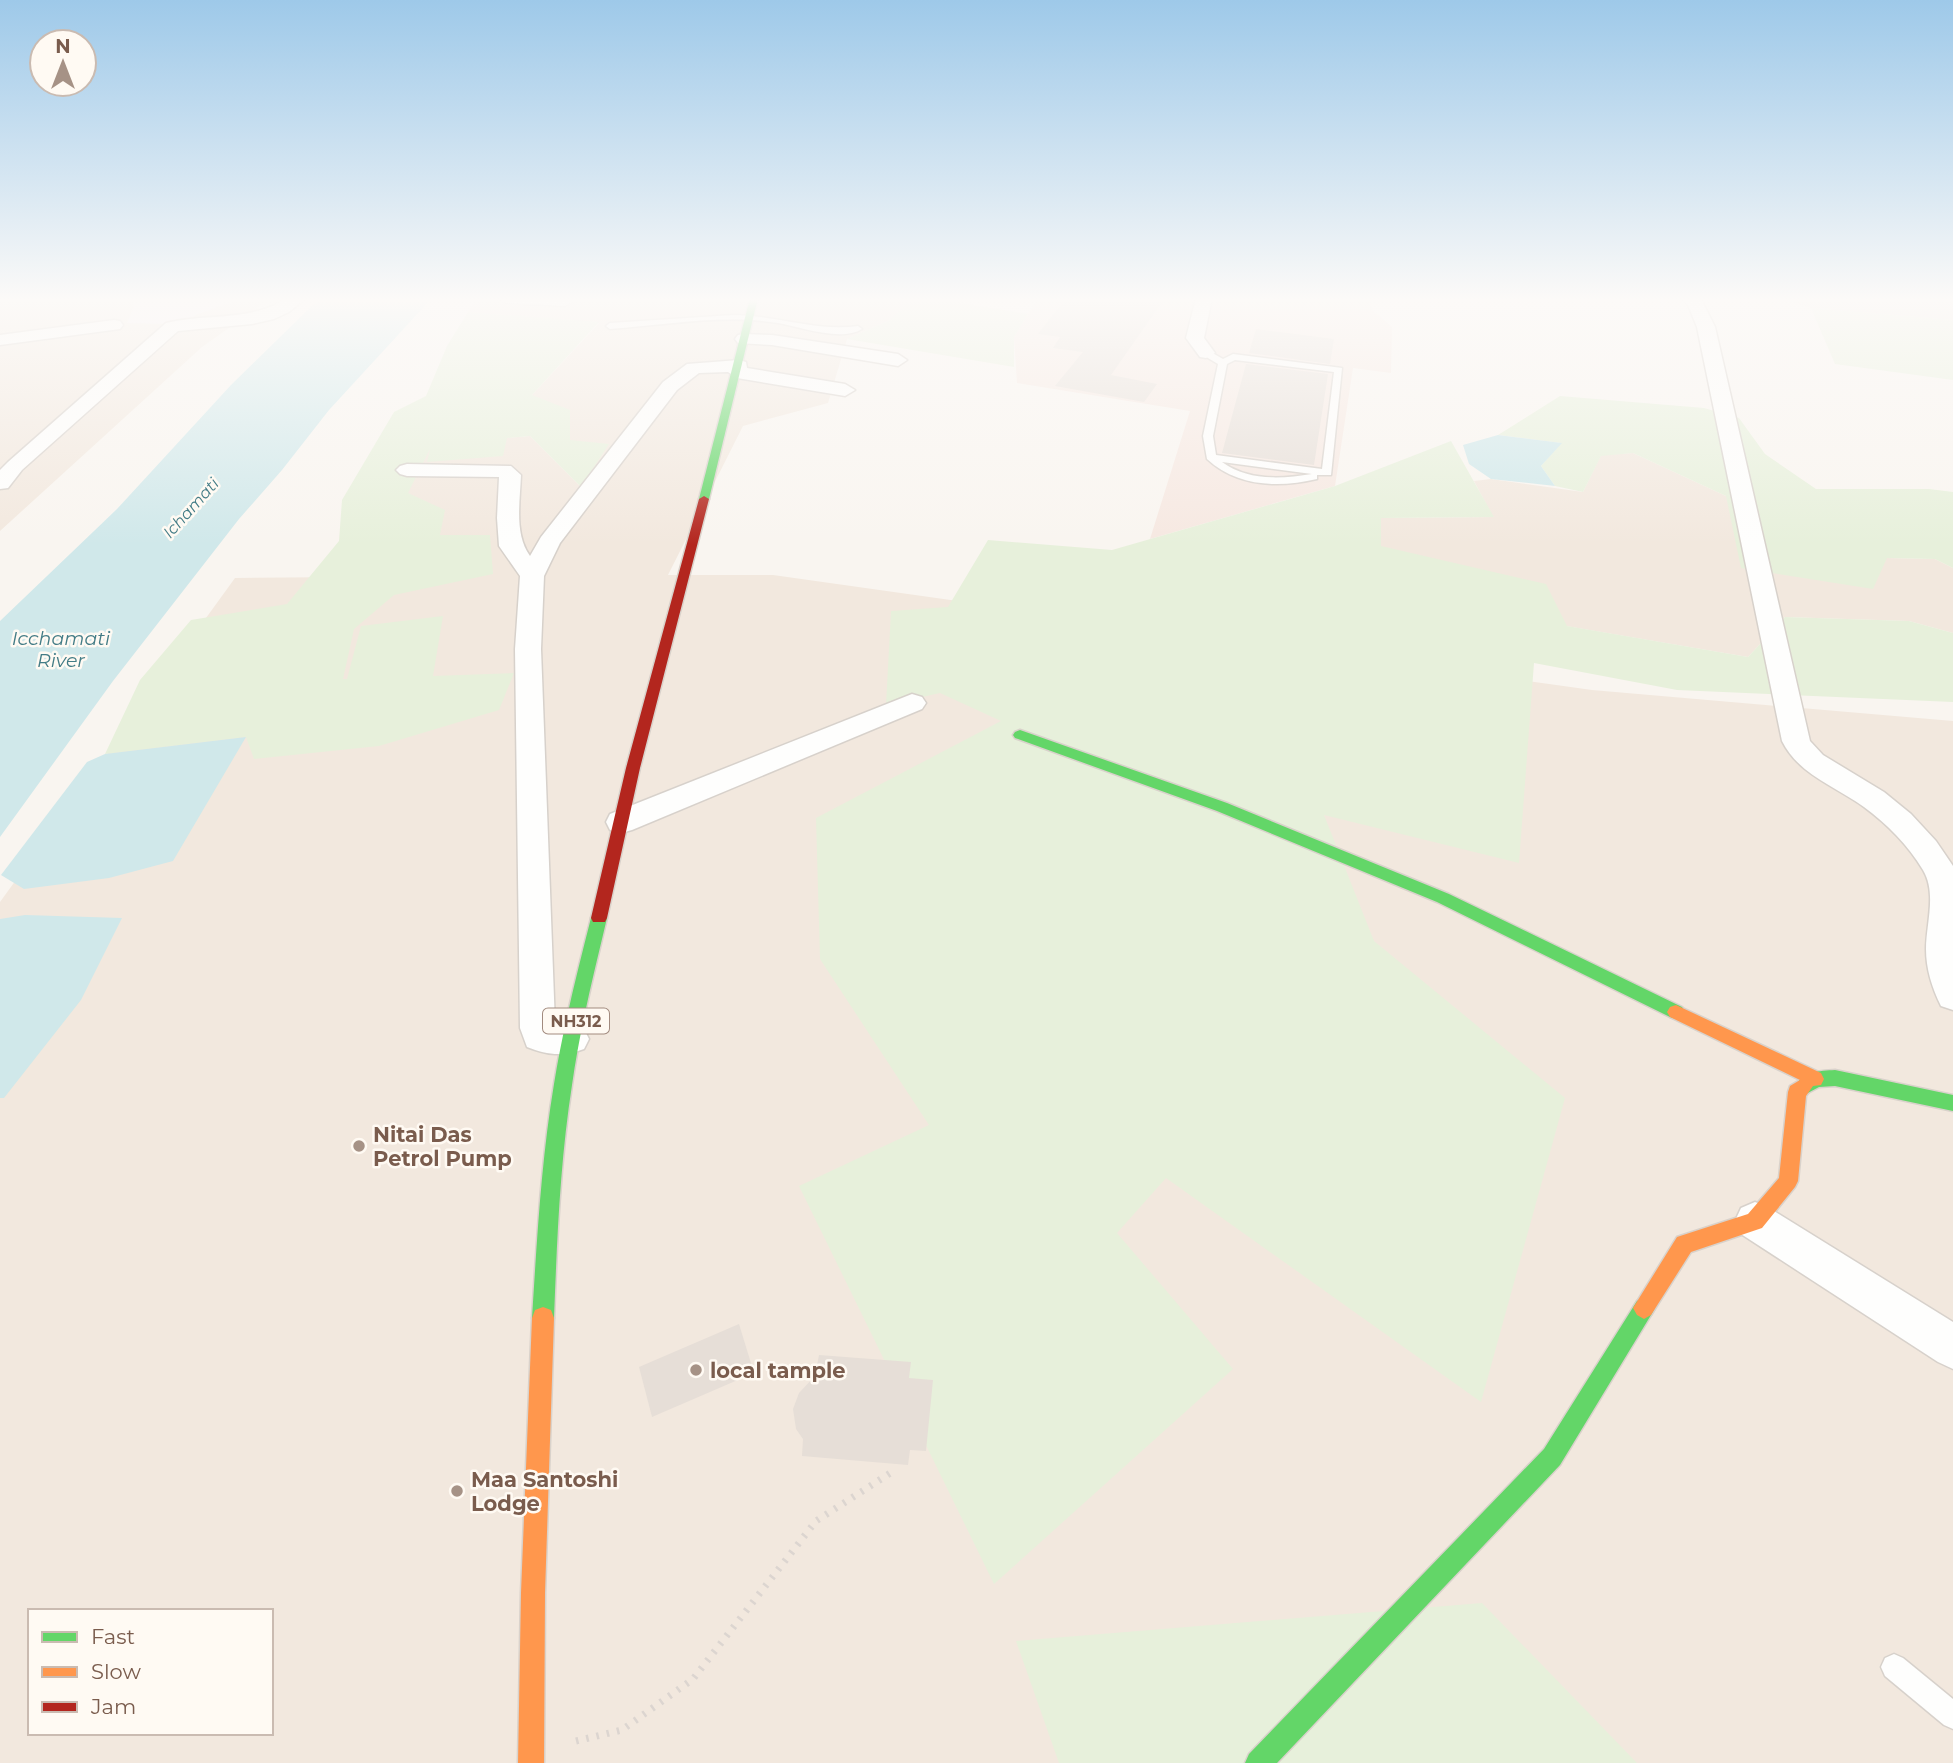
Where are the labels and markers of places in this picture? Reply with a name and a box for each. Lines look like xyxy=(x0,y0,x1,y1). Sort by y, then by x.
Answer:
place label: Nitai Das Petrol Pump xyxy=(373,1122,512,1171)
marker: Nitai Das Petrol Pump xyxy=(351,1138,367,1154)
place label: local tample xyxy=(710,1358,846,1383)
marker: local tample xyxy=(688,1362,704,1378)
place label: Maa Santoshi Lodge xyxy=(471,1467,618,1516)
marker: Maa Santoshi Lodge xyxy=(449,1483,465,1499)

